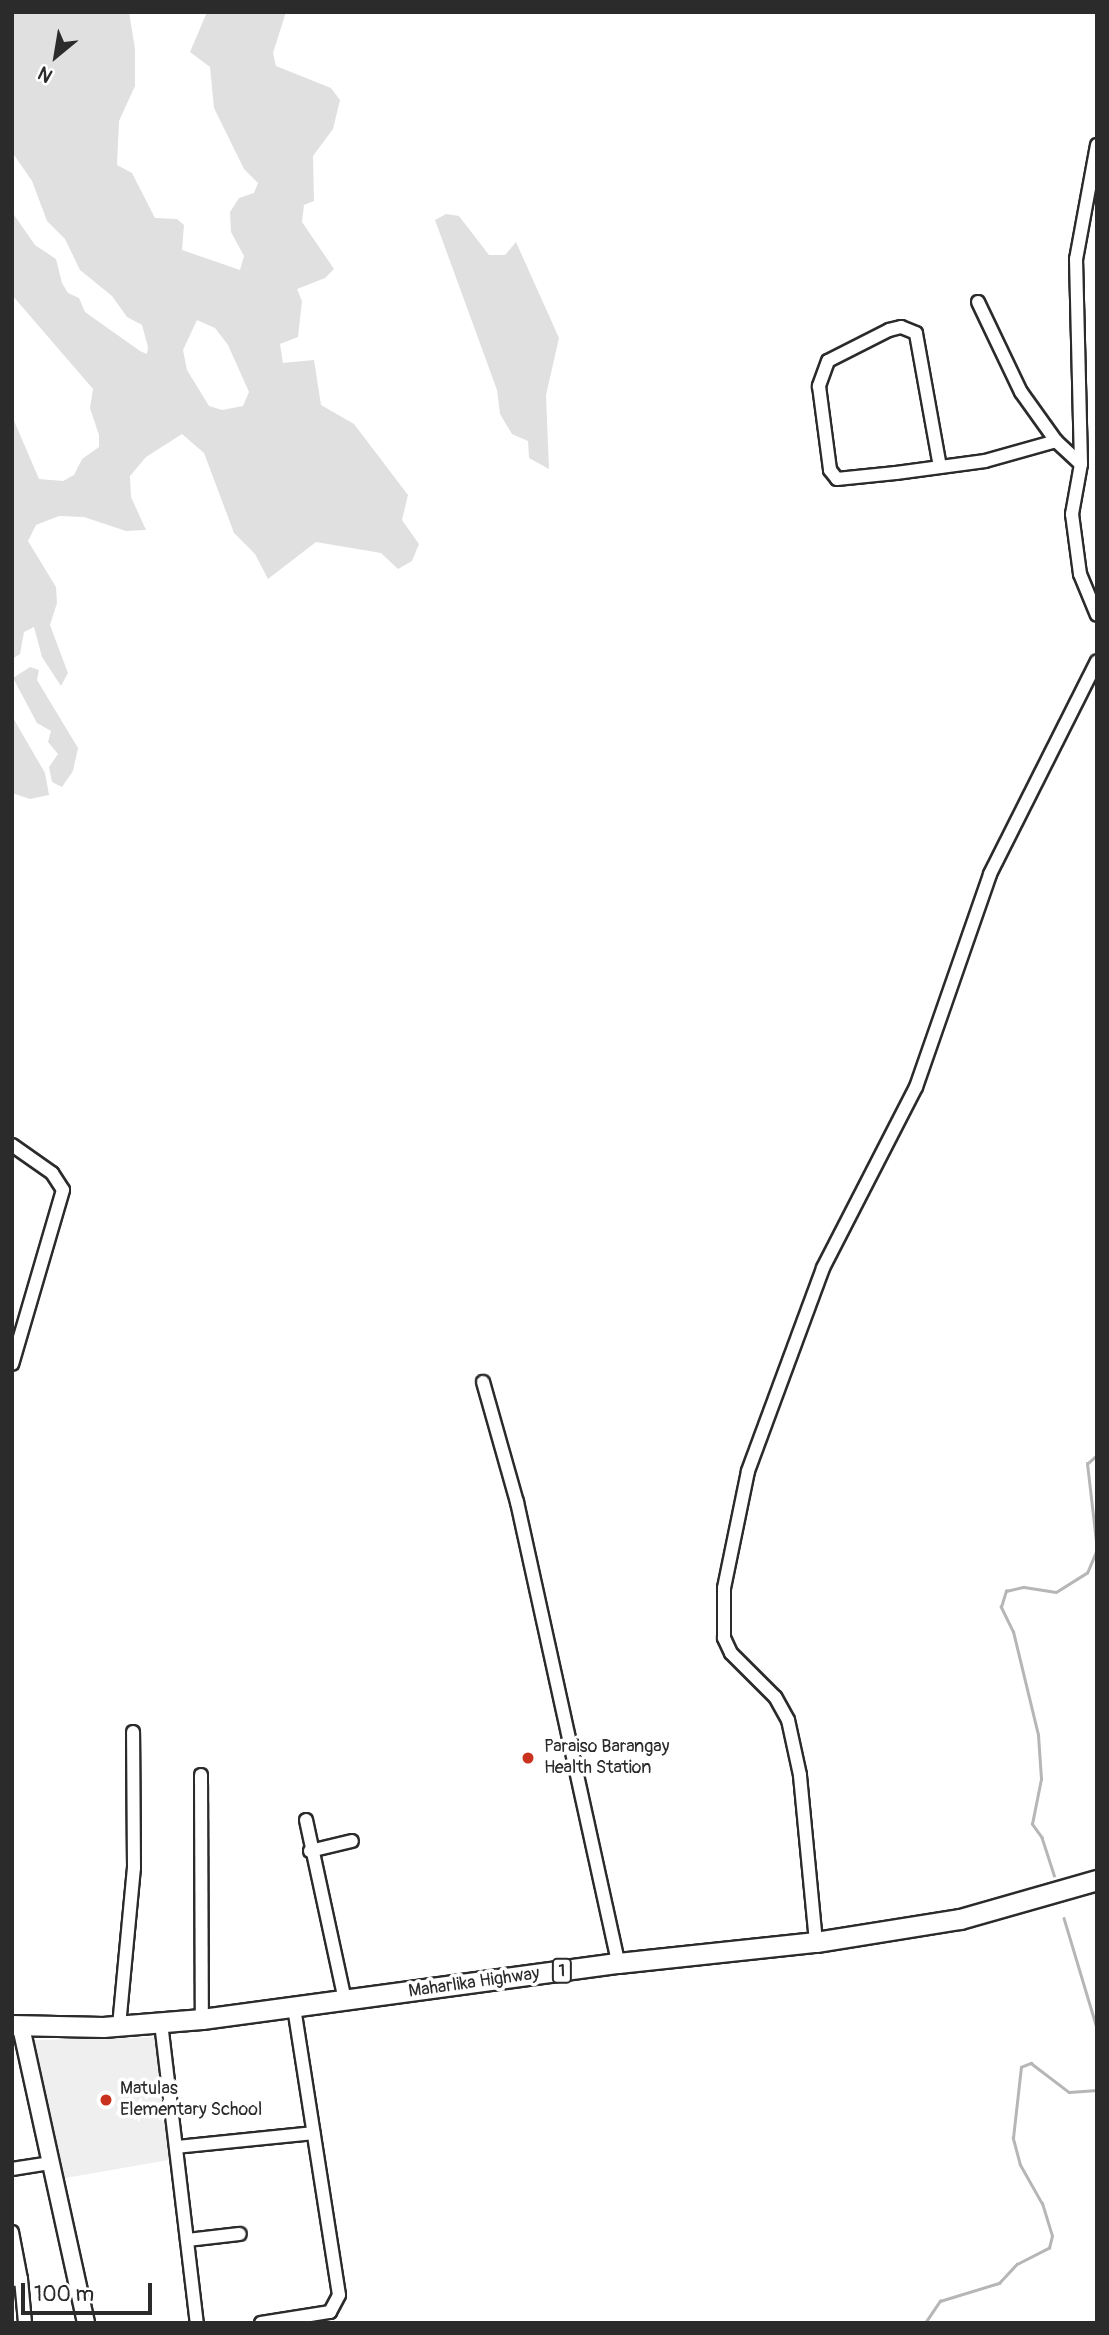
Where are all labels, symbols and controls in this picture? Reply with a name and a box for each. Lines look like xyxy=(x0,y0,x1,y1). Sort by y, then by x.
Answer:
north arrow xyxy=(21,21,91,91)
text: N xyxy=(34,61,57,88)
place label: Paraiso Barangay Health Station xyxy=(544,1737,669,1780)
marker: Paraiso Barangay Health Station xyxy=(518,1748,538,1768)
road number: 1 xyxy=(552,1958,572,1983)
street label: Maharlika Highway xyxy=(407,1963,541,2003)
place label: Matulas Elementary School xyxy=(120,2079,262,2122)
marker: Matulas Elementary School xyxy=(98,2092,114,2108)
scale bar xyxy=(24,2268,156,2312)
text: 100 m xyxy=(34,2281,94,2308)

